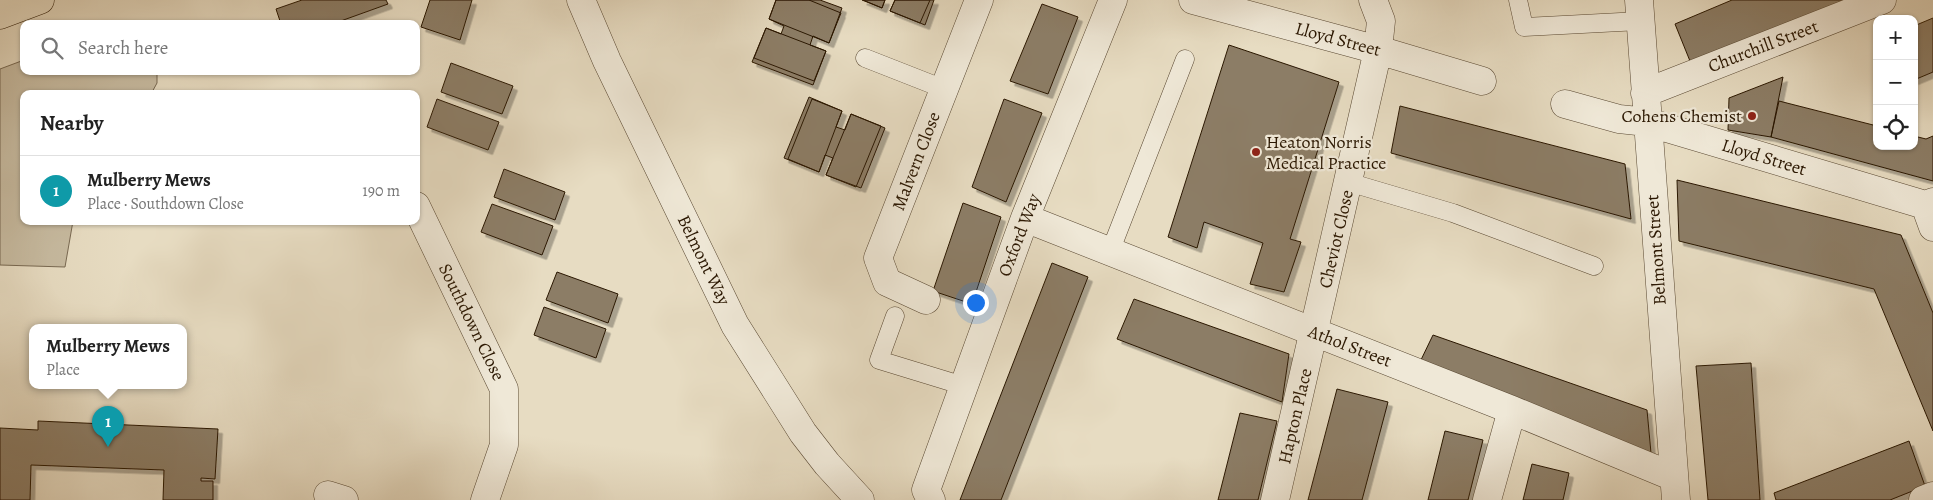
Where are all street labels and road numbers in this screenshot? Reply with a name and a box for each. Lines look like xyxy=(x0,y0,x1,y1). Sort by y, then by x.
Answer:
street label: Churchill Street xyxy=(1704,14,1822,78)
street label: Lloyd Street xyxy=(1293,16,1383,62)
street label: Malvern Close xyxy=(886,108,946,214)
street label: Lloyd Street xyxy=(1719,133,1809,181)
street label: Cheviot Close xyxy=(1313,187,1359,291)
street label: Oxford Way xyxy=(992,189,1046,280)
street label: Belmont Street xyxy=(1640,194,1672,306)
street label: Belmont Way xyxy=(672,211,737,310)
street label: Southdown Close xyxy=(433,259,511,385)
street label: Athol Street xyxy=(1304,319,1395,373)
street label: Hapton Place xyxy=(1272,366,1318,466)

